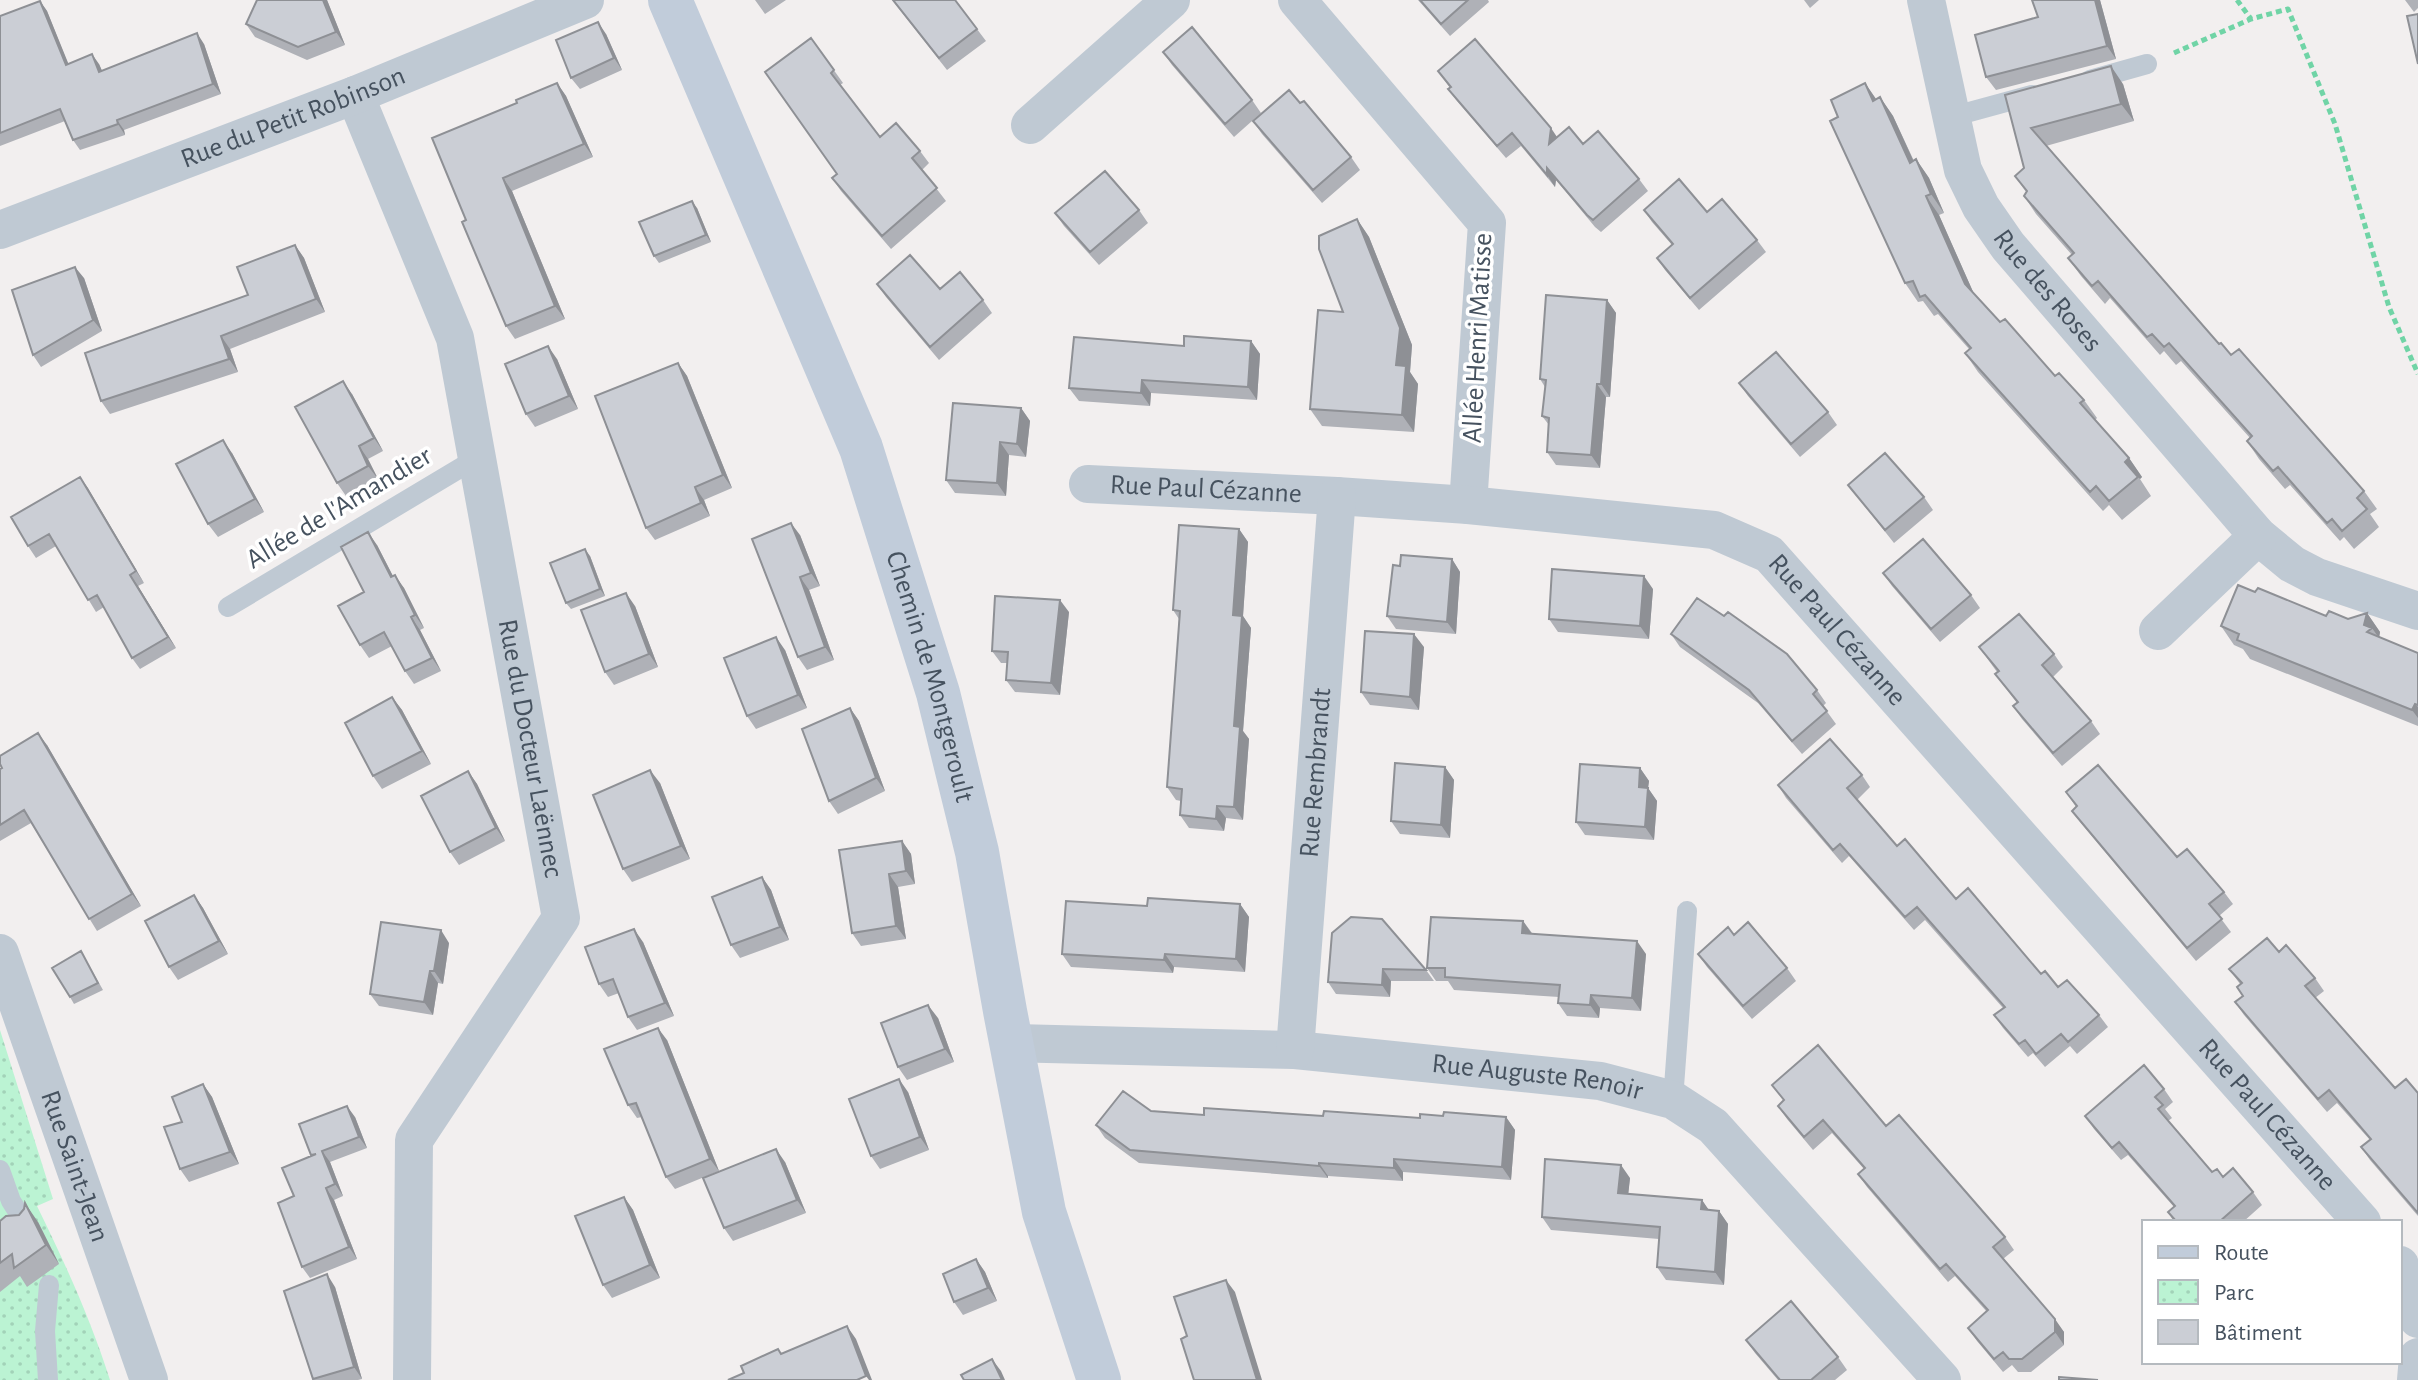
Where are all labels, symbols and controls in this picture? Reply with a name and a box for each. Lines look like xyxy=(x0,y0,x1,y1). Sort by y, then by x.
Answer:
street label: Rue du Petit Robinson xyxy=(177,62,410,174)
street label: Rue des Roses xyxy=(1987,225,2107,357)
street label: Allée Henri Matisse xyxy=(1459,232,1497,444)
street label: Allée de l'Amandier xyxy=(241,442,437,574)
street label: Rue Paul Cézanne xyxy=(1109,471,1302,508)
street label: Chemin de Montgeroult xyxy=(880,548,978,805)
street label: Rue Paul Cézanne xyxy=(1763,549,1911,711)
street label: Rue du Docteur Laënnec xyxy=(493,617,567,880)
street label: Rue Rembrandt xyxy=(1296,687,1336,859)
street label: Rue Paul Cézanne xyxy=(2193,1034,2341,1196)
street label: Rue Auguste Renoir xyxy=(1430,1050,1646,1106)
street label: Rue Saint-Jean xyxy=(35,1087,114,1246)
legend xyxy=(2142,1220,2402,1364)
text: Route xyxy=(2214,1241,2269,1265)
text: Parc xyxy=(2214,1281,2254,1305)
text: Bâtiment xyxy=(2214,1321,2302,1345)

